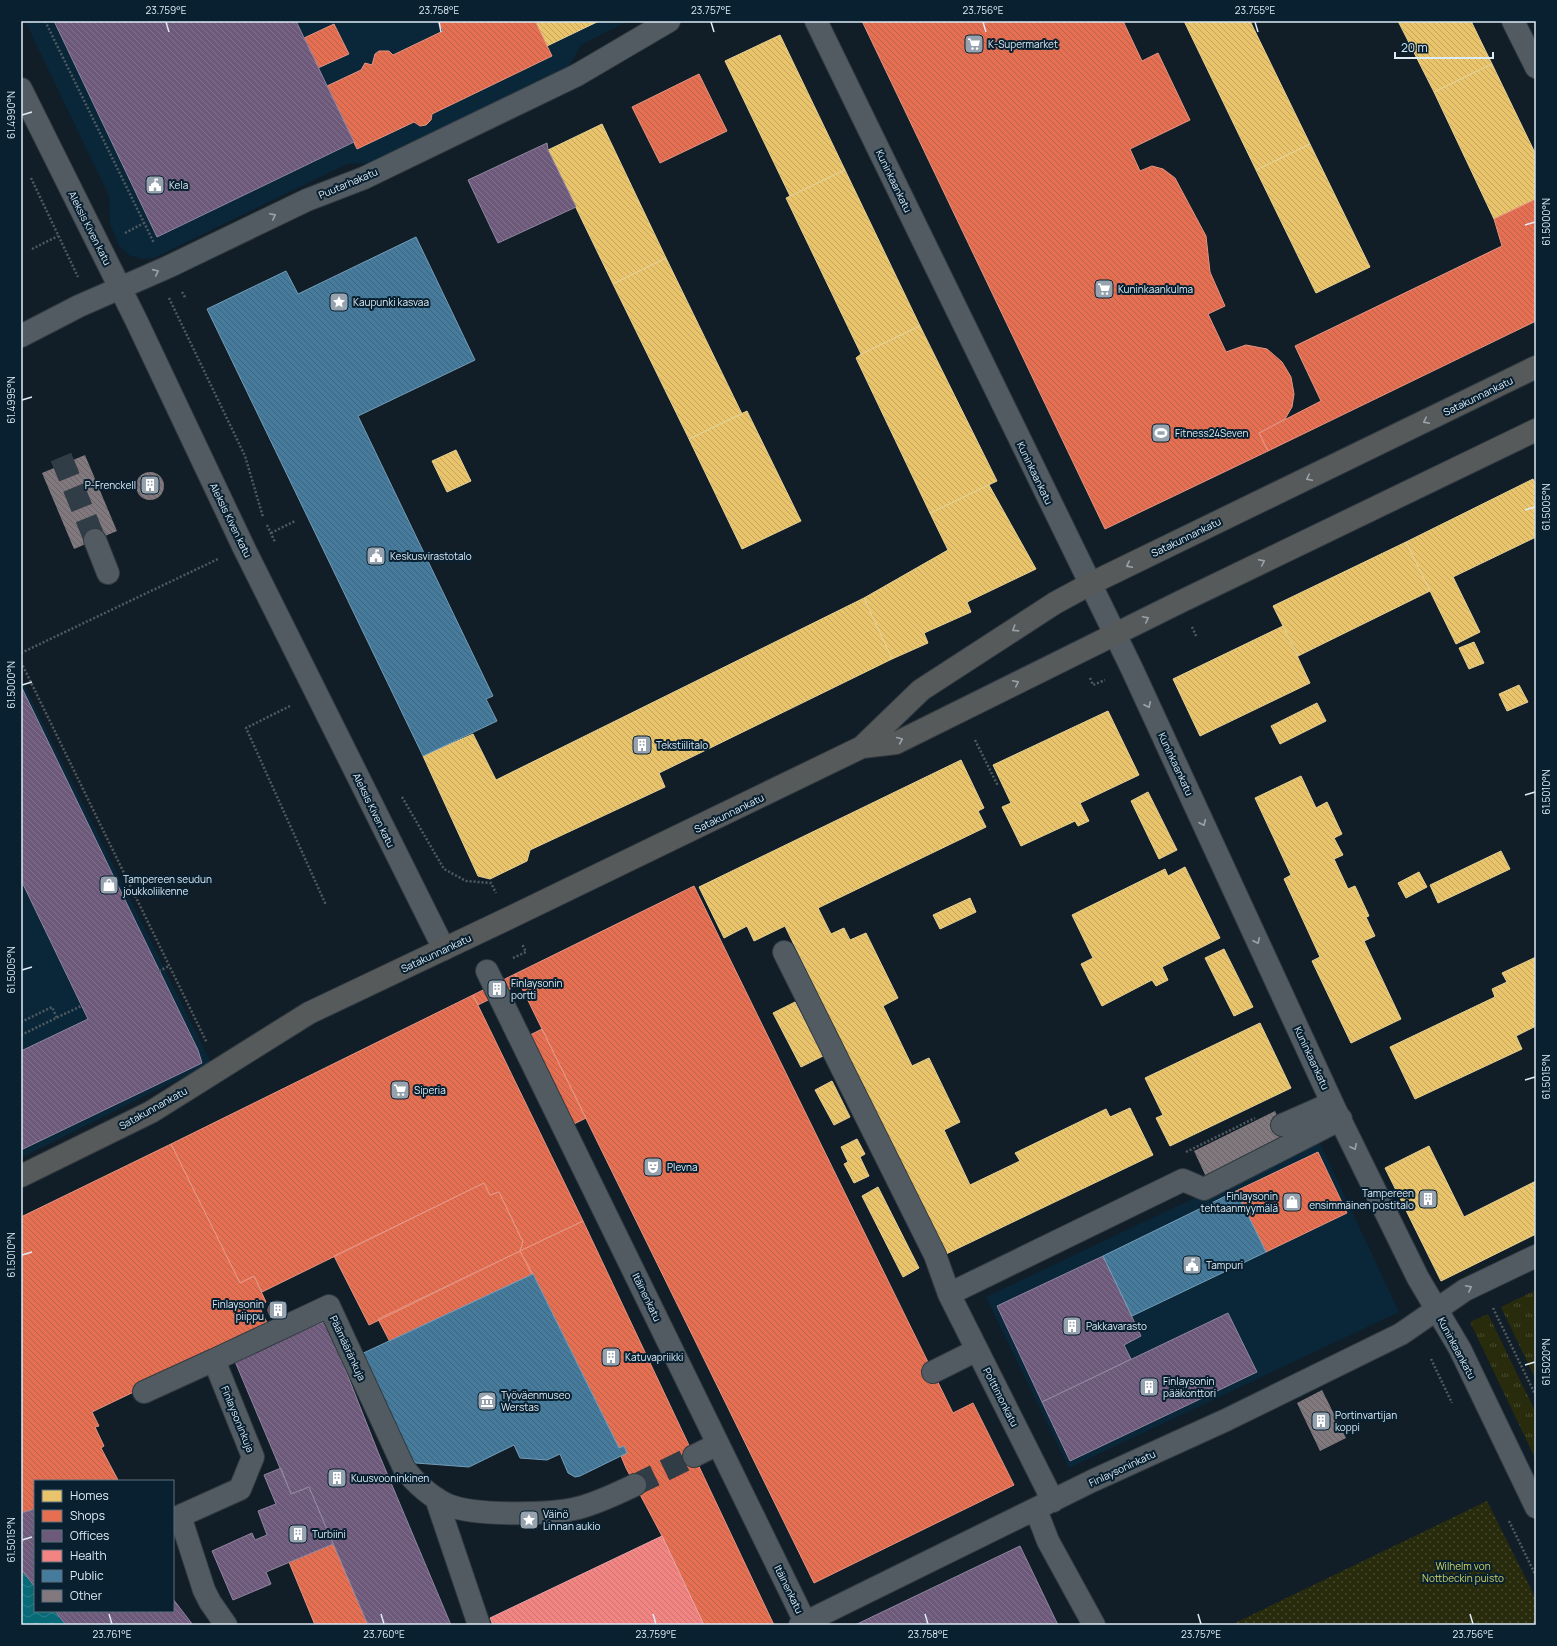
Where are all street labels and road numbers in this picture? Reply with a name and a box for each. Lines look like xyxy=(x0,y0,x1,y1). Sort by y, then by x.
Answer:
street label: Kuninkaankatu xyxy=(873,147,915,215)
street label: Puutarhakatu xyxy=(316,164,380,202)
street label: Aleksis Kiven katu xyxy=(65,189,115,268)
street label: Satakunnankatu xyxy=(1441,373,1515,419)
street label: Kuninkaankatu xyxy=(1014,439,1056,507)
street label: Aleksis Kiven katu xyxy=(207,480,255,560)
street label: Satakunnankatu xyxy=(1149,514,1223,560)
street label: Kuninkaankatu xyxy=(1155,730,1197,798)
street label: Aleksis Kiven katu xyxy=(350,770,398,850)
street label: Satakunnankatu xyxy=(692,790,766,836)
street label: Satakunnankatu xyxy=(399,931,473,975)
street label: Kuninkaankatu xyxy=(1291,1024,1333,1092)
street label: Satakunnankatu xyxy=(116,1083,190,1133)
street label: Itäinenkatu xyxy=(629,1270,665,1324)
street label: Päämääränkuja xyxy=(327,1313,369,1383)
street label: Kuninkaankatu xyxy=(1435,1315,1479,1381)
street label: Polttimonkatu xyxy=(980,1365,1022,1429)
street label: Finlaysoninkuja xyxy=(218,1384,258,1454)
street label: Finlaysoninkatu xyxy=(1086,1446,1158,1490)
street label: Itäinenkatu xyxy=(771,1562,807,1616)

